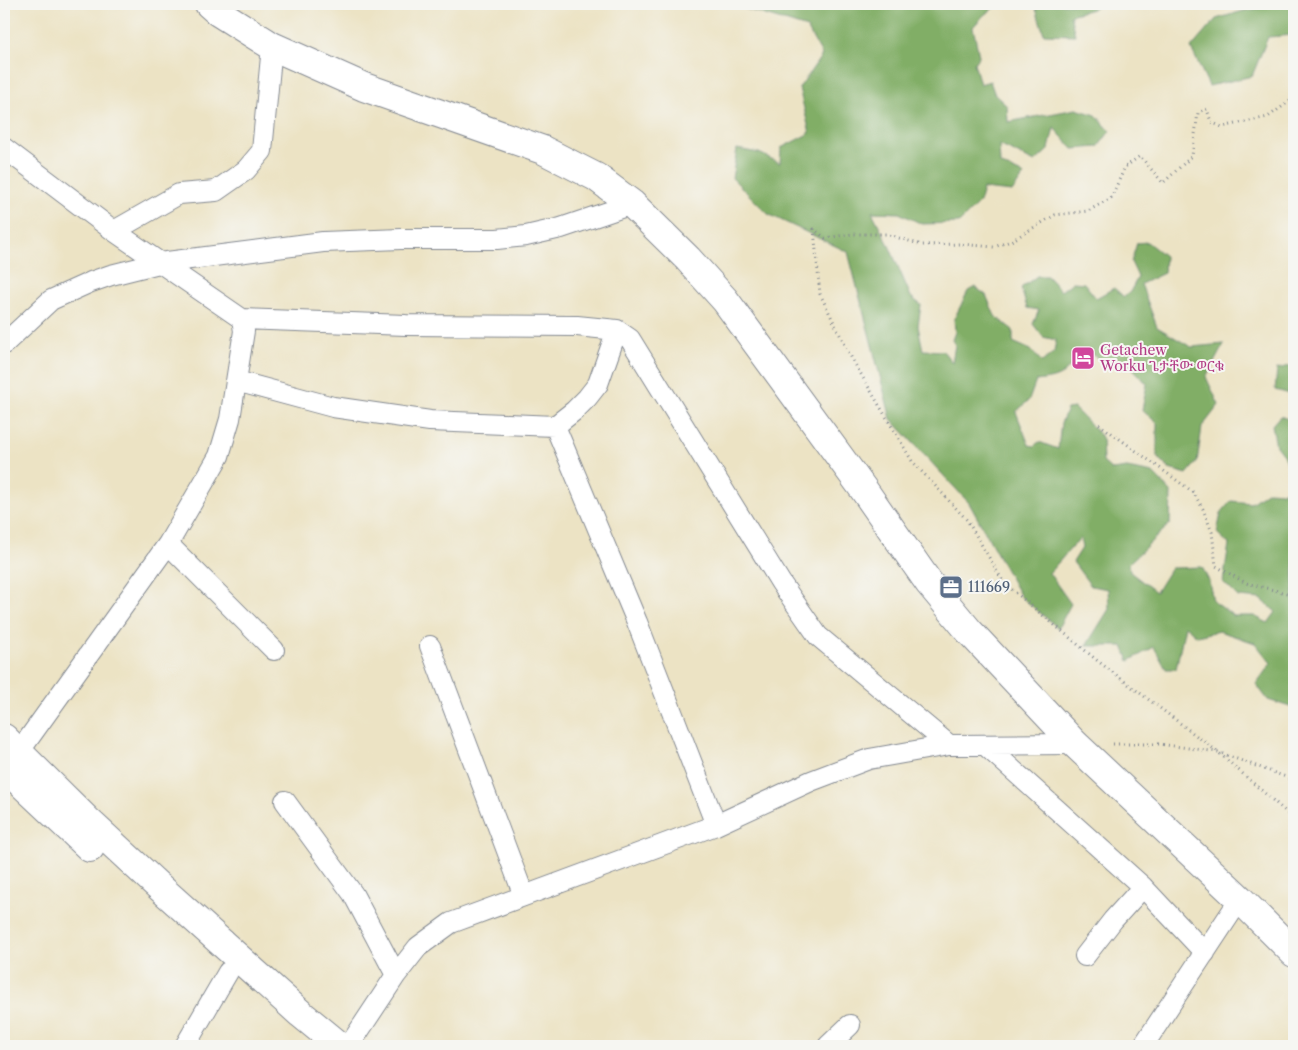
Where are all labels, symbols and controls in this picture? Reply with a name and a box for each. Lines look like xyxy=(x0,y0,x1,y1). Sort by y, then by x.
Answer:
place label: Getachew Worku ጌታቸው ወርቁ xyxy=(1099,341,1224,375)
hotel icon: Getachew Worku ጌታቸው ወርቁ xyxy=(1070,345,1096,371)
office icon: 111669 xyxy=(938,574,964,600)
place label: 111669 xyxy=(968,578,1010,596)

